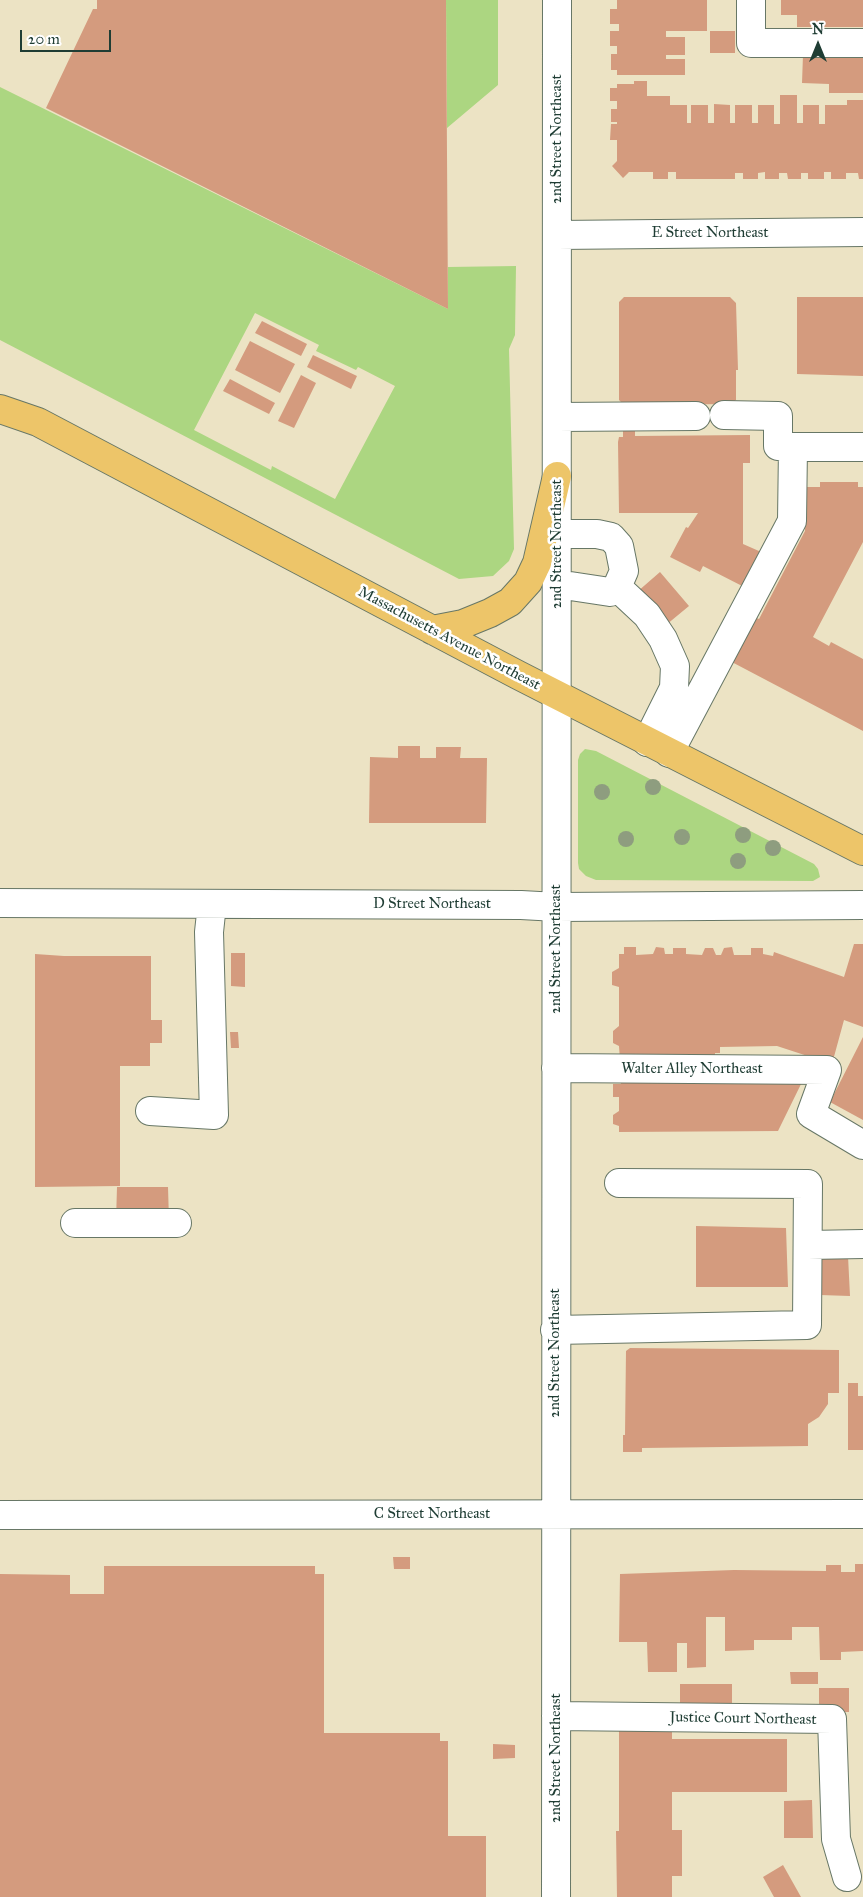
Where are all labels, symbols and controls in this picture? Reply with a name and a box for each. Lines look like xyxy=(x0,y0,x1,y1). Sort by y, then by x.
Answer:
scale bar xyxy=(22,20,114,52)
north arrow xyxy=(793,20,843,70)
text: N xyxy=(812,21,824,38)
text: 20 m xyxy=(28,30,60,48)
street label: 2nd Street Northeast xyxy=(548,74,566,204)
street label: E Street Northeast xyxy=(651,224,769,242)
street label: 2nd Street Northeast xyxy=(548,479,566,609)
street label: Massachusetts Avenue Northeast xyxy=(355,583,543,695)
street label: 2nd Street Northeast xyxy=(547,884,565,1014)
street label: D Street Northeast xyxy=(373,895,491,913)
street label: Walter Alley Northeast xyxy=(621,1060,763,1078)
street label: 2nd Street Northeast xyxy=(546,1288,564,1418)
street label: C Street Northeast xyxy=(374,1505,490,1523)
street label: 2nd Street Northeast xyxy=(547,1693,565,1823)
street label: Justice Court Northeast xyxy=(669,1709,817,1729)

